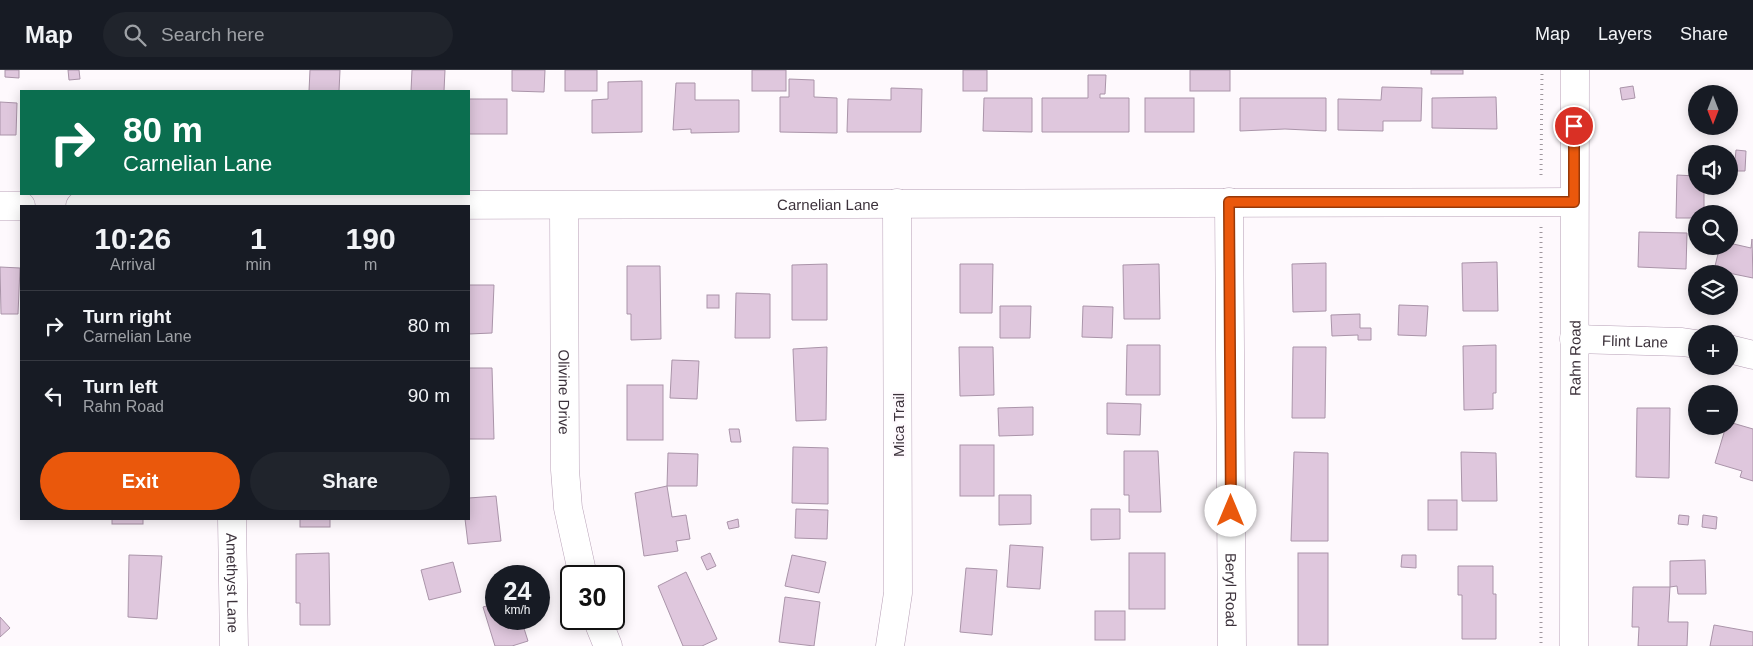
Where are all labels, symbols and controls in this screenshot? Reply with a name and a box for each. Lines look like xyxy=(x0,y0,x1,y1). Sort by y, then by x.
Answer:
search box xyxy=(103,12,453,57)
text: Map xyxy=(25,21,73,48)
icon: search xyxy=(121,21,149,49)
text: Search here xyxy=(161,24,265,45)
text: Map xyxy=(1535,24,1570,44)
text: Layers xyxy=(1598,24,1652,44)
text: Share xyxy=(1680,24,1728,44)
north arrow xyxy=(1688,85,1738,135)
map controls xyxy=(1688,85,1738,435)
pin xyxy=(1553,105,1595,147)
icon: right xyxy=(40,110,105,175)
text: 80 m xyxy=(123,110,203,149)
icon: arrive xyxy=(1560,112,1588,140)
button: sound xyxy=(1688,145,1738,195)
text: Carnelian Lane xyxy=(123,151,272,176)
street label: Carnelian Lane xyxy=(777,195,879,213)
button: search xyxy=(1688,205,1738,255)
text: 10:26 xyxy=(94,222,171,255)
text: 1 xyxy=(250,222,267,255)
text: 190 xyxy=(346,222,396,255)
text: Arrival xyxy=(110,256,155,273)
text: min xyxy=(245,256,271,273)
text: m xyxy=(364,256,377,273)
button: layers xyxy=(1688,265,1738,315)
text: Turn right xyxy=(83,306,171,327)
icon: right xyxy=(40,312,68,340)
text: 80 m xyxy=(408,315,450,336)
street label: Rahn Road xyxy=(1566,320,1583,396)
button: + xyxy=(1688,325,1738,375)
text: Carnelian Lane xyxy=(83,328,192,345)
street label: Flint Lane xyxy=(1602,331,1668,350)
street label: Olivine Drive xyxy=(556,349,573,435)
text: Turn left xyxy=(83,376,158,397)
icon: left xyxy=(40,382,68,410)
text: 90 m xyxy=(408,385,450,406)
button: − xyxy=(1688,385,1738,435)
street label: Mica Trail xyxy=(890,393,907,457)
text: Rahn Road xyxy=(83,398,164,415)
button: Exit xyxy=(40,452,240,510)
button: Share xyxy=(250,452,450,510)
position arrow xyxy=(1204,484,1256,536)
street label: Amethyst Lane xyxy=(224,533,242,633)
street label: Beryl Road xyxy=(1223,553,1240,627)
speed limit sign: 30 xyxy=(560,565,625,630)
text: 24 xyxy=(504,577,531,605)
text: km/h xyxy=(504,603,531,617)

